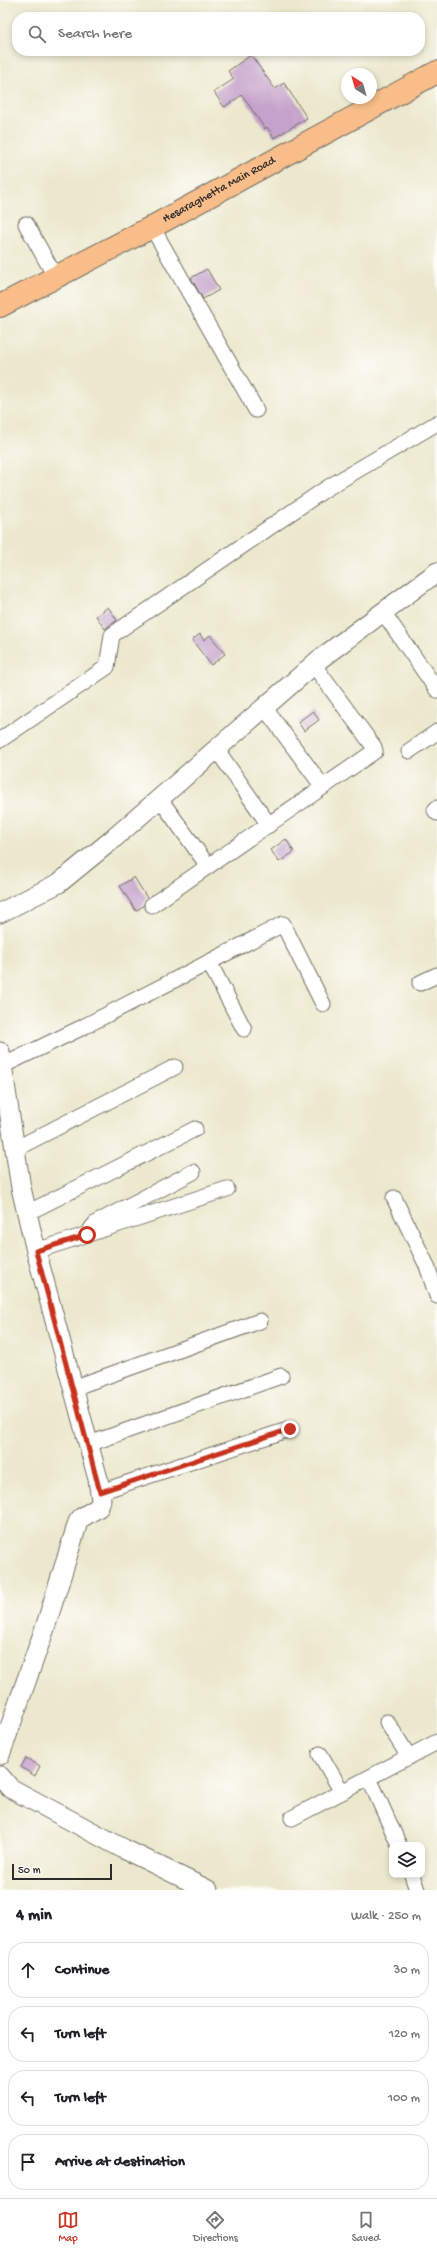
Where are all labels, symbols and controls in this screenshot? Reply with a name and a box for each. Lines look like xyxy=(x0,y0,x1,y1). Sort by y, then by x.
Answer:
search box xyxy=(12,12,425,56)
icon: search xyxy=(26,23,48,45)
text: Search here xyxy=(58,25,132,43)
north arrow xyxy=(341,68,377,104)
street label: Hesaraghetta Main Road xyxy=(161,154,279,227)
route start xyxy=(78,1226,96,1244)
route end xyxy=(281,1420,299,1438)
map controls xyxy=(389,1842,425,1878)
button: layers xyxy=(389,1842,425,1878)
scale bar xyxy=(12,1862,112,1881)
text: 50 m xyxy=(18,1865,40,1877)
text: 4 min xyxy=(16,1906,52,1926)
text: Walk · 250 m xyxy=(351,1909,421,1924)
icon: ahead xyxy=(17,1959,39,1981)
text: Continue xyxy=(55,1961,109,1979)
text: 30 m xyxy=(394,1963,420,1978)
icon: left xyxy=(17,2023,39,2045)
text: Turn left xyxy=(55,2025,106,2043)
text: 120 m xyxy=(389,2027,420,2042)
icon: left xyxy=(17,2087,39,2109)
text: Turn left xyxy=(55,2089,106,2107)
text: 100 m xyxy=(388,2091,420,2106)
icon: arrive xyxy=(17,2151,39,2173)
text: Arrive at destination xyxy=(55,2153,185,2171)
tab: Map xyxy=(57,2209,79,2245)
tab: Directions xyxy=(193,2209,238,2245)
tab: Saved xyxy=(352,2209,380,2245)

